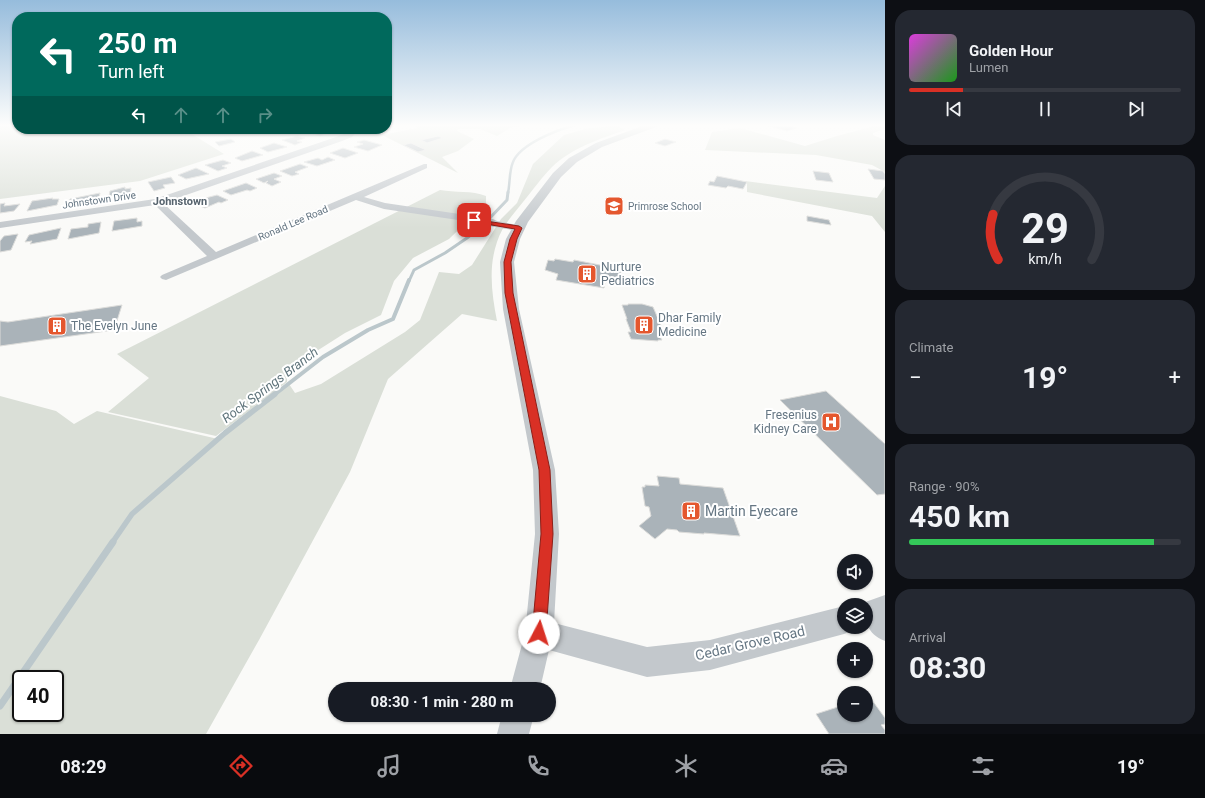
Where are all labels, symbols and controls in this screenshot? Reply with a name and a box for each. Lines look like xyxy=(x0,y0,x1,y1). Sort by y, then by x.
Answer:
text: 250 m xyxy=(98,27,177,60)
icon: left xyxy=(32,28,84,80)
text: Golden Hour xyxy=(969,42,1053,60)
text: Lumen xyxy=(969,60,1008,75)
text: Turn left xyxy=(98,61,164,82)
icon: previous xyxy=(943,98,965,120)
icon: pause xyxy=(1034,98,1056,120)
icon: next xyxy=(1125,98,1147,120)
icon: left xyxy=(128,104,150,126)
icon: ahead xyxy=(170,104,192,126)
icon: ahead xyxy=(212,104,234,126)
icon: right xyxy=(254,104,276,126)
street label: Johnstown Drive xyxy=(61,189,137,211)
district label: Johnstown xyxy=(153,195,207,208)
school or university icon: Primrose School xyxy=(603,195,625,217)
place label: Primrose School xyxy=(628,201,701,212)
street label: Ronald Lee Road xyxy=(256,203,330,243)
pin xyxy=(457,203,491,237)
text: 29 xyxy=(1021,204,1069,253)
icon: arrive xyxy=(463,209,485,231)
text: km/h xyxy=(1028,251,1062,267)
place label: Nurture Pediatrics xyxy=(601,260,654,288)
building icon: Nurture Pediatrics xyxy=(576,263,598,285)
place label: Dhar Family Medicine xyxy=(658,311,721,339)
building icon: Dhar Family Medicine xyxy=(633,314,655,336)
building icon: The Evelyn June xyxy=(46,315,68,337)
place label: The Evelyn June xyxy=(71,319,157,333)
text: Climate xyxy=(909,340,953,355)
water label: Rock Springs Branch xyxy=(219,344,321,426)
text: 19° xyxy=(1022,360,1068,395)
text: − xyxy=(909,365,922,390)
text: + xyxy=(1169,365,1181,390)
place label: Fresenius Kidney Care xyxy=(754,408,817,436)
hospital icon: Fresenius Kidney Care xyxy=(820,411,842,433)
text: Range · 90% xyxy=(909,479,979,494)
text: 450 km xyxy=(909,499,1010,534)
building icon: Martin Eyecare xyxy=(680,500,702,522)
place label: Martin Eyecare xyxy=(705,503,798,519)
map controls xyxy=(837,554,873,722)
button: sound xyxy=(837,554,873,590)
button: layers xyxy=(837,598,873,634)
position arrow xyxy=(518,612,560,654)
street label: Cedar Grove Road xyxy=(694,623,806,663)
text: Arrival xyxy=(909,630,946,645)
button: + xyxy=(837,642,873,678)
text: 08:30 xyxy=(909,650,986,685)
speed limit sign: 40 xyxy=(12,670,64,722)
button: − xyxy=(837,686,873,722)
text: 08:30 · 1 min · 280 m xyxy=(371,693,513,711)
icon: directions xyxy=(227,752,255,780)
icon: music xyxy=(375,752,403,780)
icon: phone xyxy=(524,752,552,780)
icon: climate xyxy=(672,752,700,780)
icon: car xyxy=(820,752,848,780)
icon: filters xyxy=(969,752,997,780)
text: 08:29 xyxy=(60,756,107,777)
text: 19° xyxy=(1117,756,1145,777)

